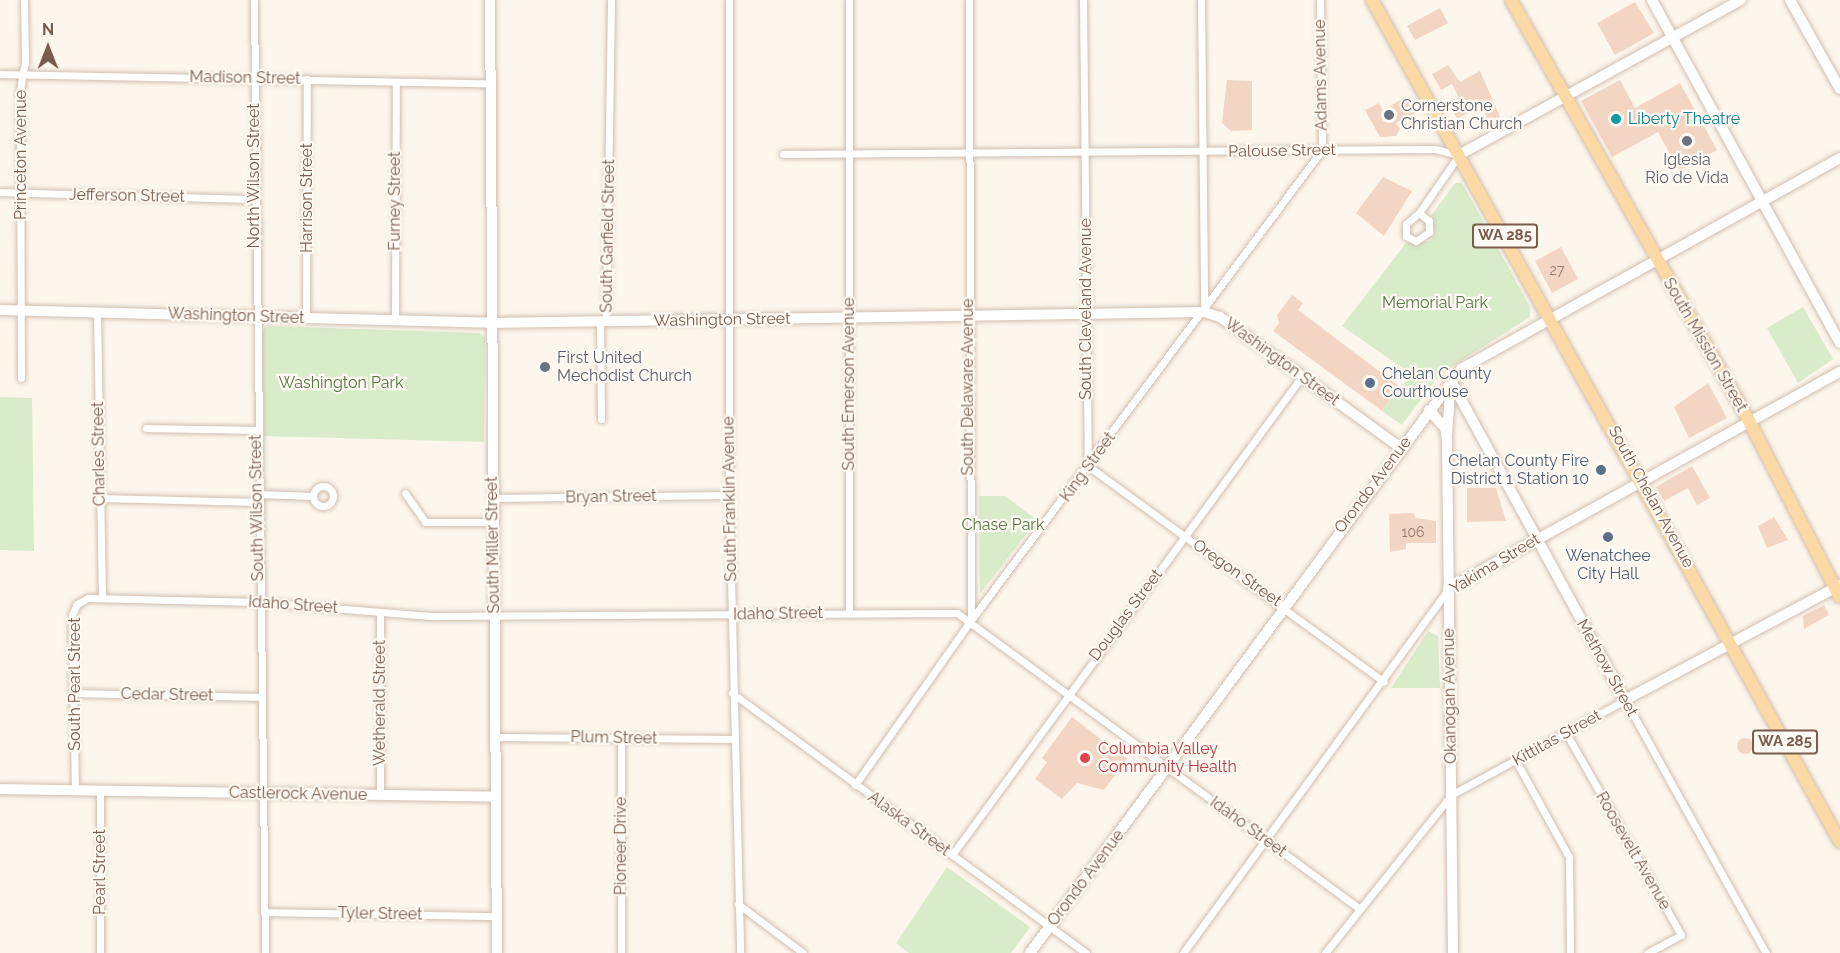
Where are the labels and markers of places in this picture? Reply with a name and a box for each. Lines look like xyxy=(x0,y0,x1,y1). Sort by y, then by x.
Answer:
place label: Cornerstone Christian Church xyxy=(1401,96,1522,134)
marker: Cornerstone Christian Church xyxy=(1382,108,1396,122)
place label: Liberty Theatre xyxy=(1628,109,1741,129)
marker: Liberty Theatre xyxy=(1609,112,1623,126)
marker: Iglesia Rio de Vida xyxy=(1680,134,1694,148)
place label: Iglesia Rio de Vida xyxy=(1645,150,1729,188)
place label: First United Mechodist Church xyxy=(557,348,692,386)
marker: First United Mechodist Church xyxy=(538,360,552,374)
place label: Chelan County Courthouse xyxy=(1382,364,1491,402)
marker: Chelan County Courthouse xyxy=(1363,376,1377,390)
place label: Chelan County Fire District 1 Station 10 xyxy=(1448,451,1589,489)
marker: Chelan County Fire District 1 Station 10 xyxy=(1594,463,1608,477)
marker: Wenatchee City Hall xyxy=(1601,530,1615,544)
place label: Wenatchee City Hall xyxy=(1565,546,1651,584)
place label: Columbia Valley Community Health xyxy=(1098,739,1237,777)
marker: Columbia Valley Community Health xyxy=(1076,749,1094,767)

